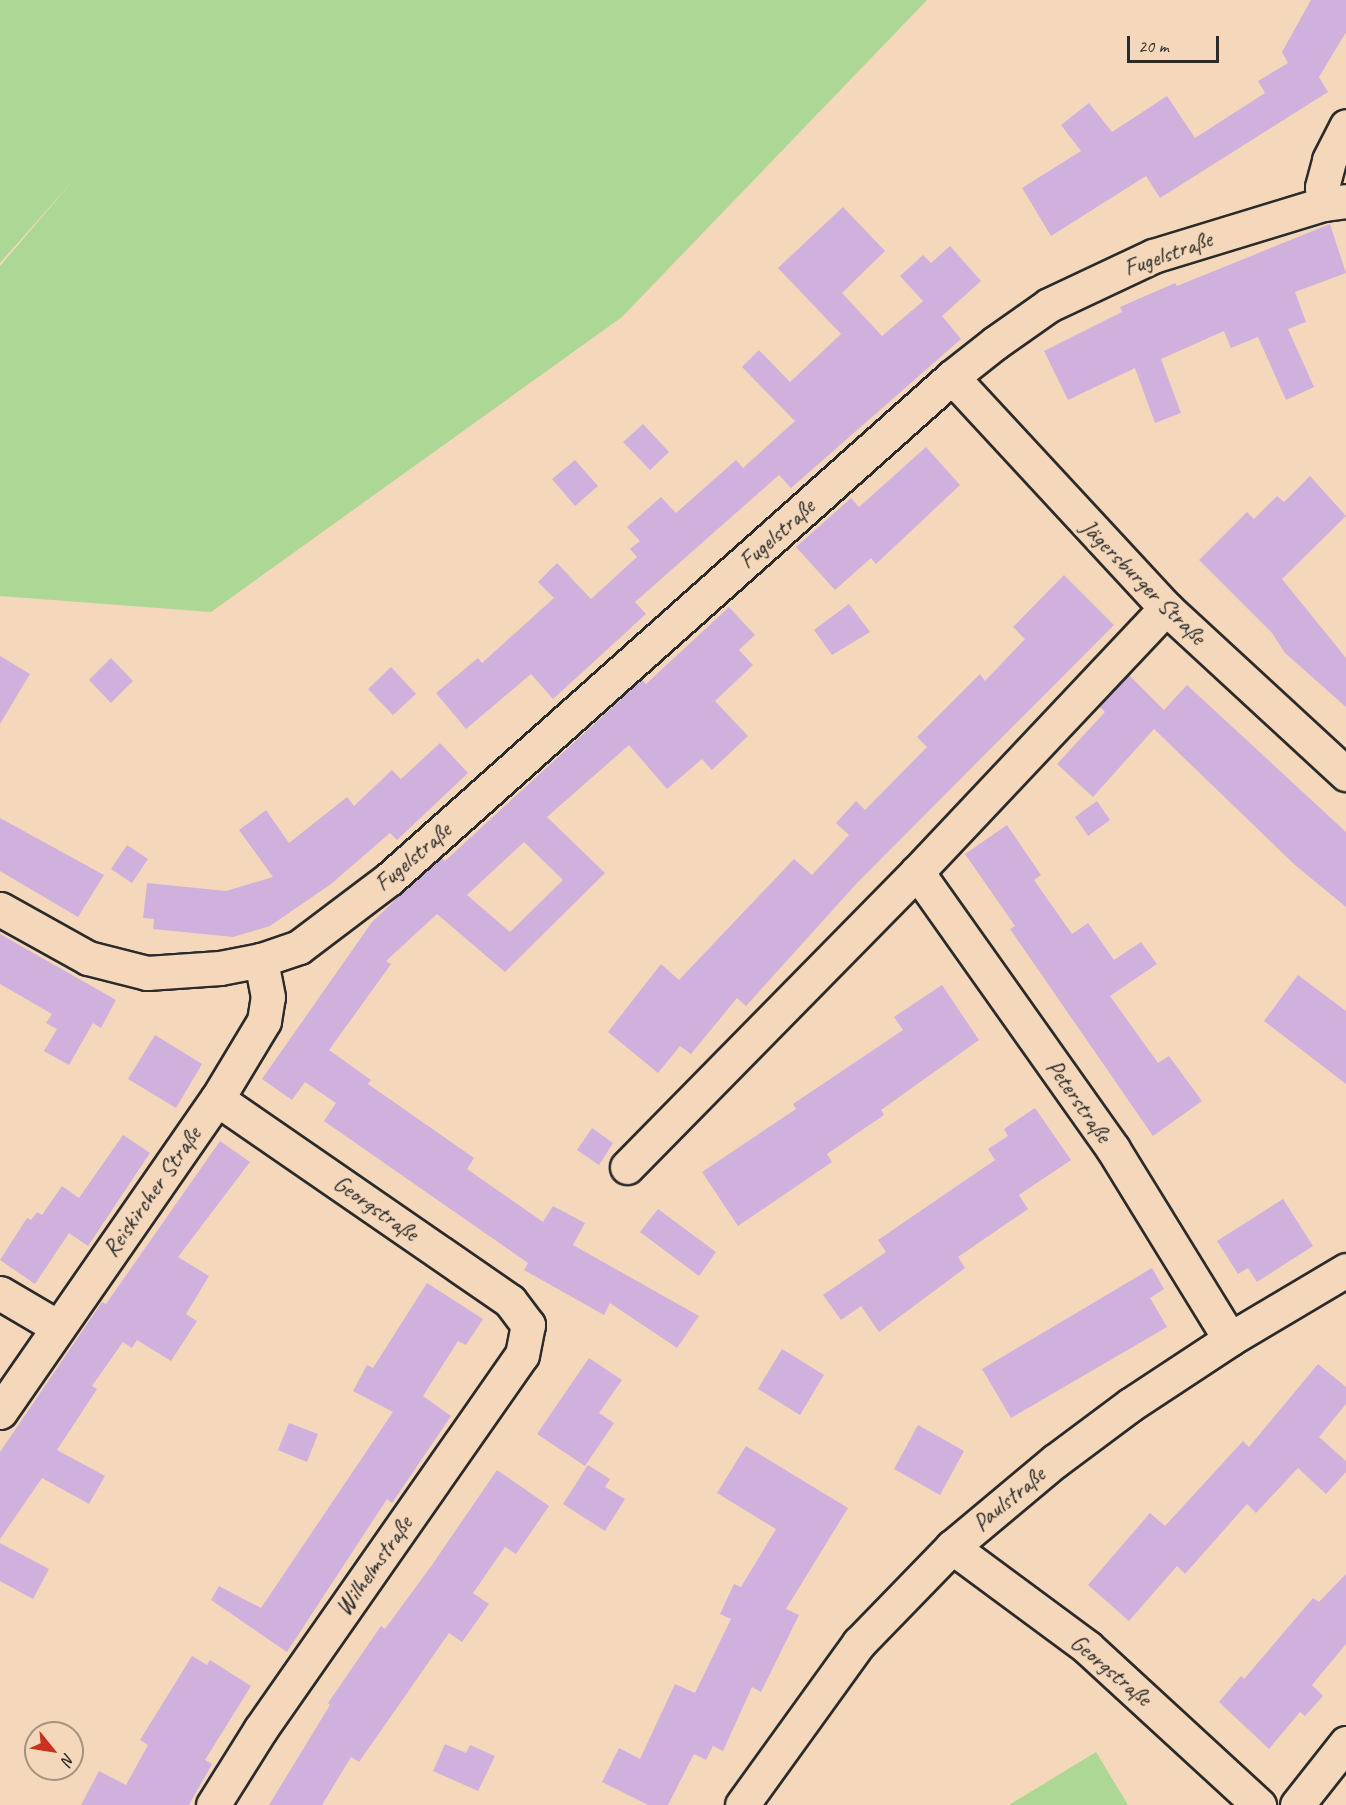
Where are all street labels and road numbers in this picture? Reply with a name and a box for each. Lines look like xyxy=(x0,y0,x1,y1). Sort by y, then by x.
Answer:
street label: Fugelstraße xyxy=(1120,225,1216,283)
street label: Fugelstraße xyxy=(733,493,821,575)
street label: Jägersburger Straße xyxy=(1074,513,1212,651)
street label: Fugelstraße xyxy=(369,816,457,898)
street label: Peterstraße xyxy=(1040,1054,1118,1148)
street label: Reiskircher Straße xyxy=(96,1121,208,1263)
street label: Georgstraße xyxy=(328,1168,424,1248)
street label: Paulstraße xyxy=(967,1460,1051,1538)
street label: Wilhelmstraße xyxy=(329,1511,419,1621)
street label: Georgstraße xyxy=(1065,1628,1157,1712)

